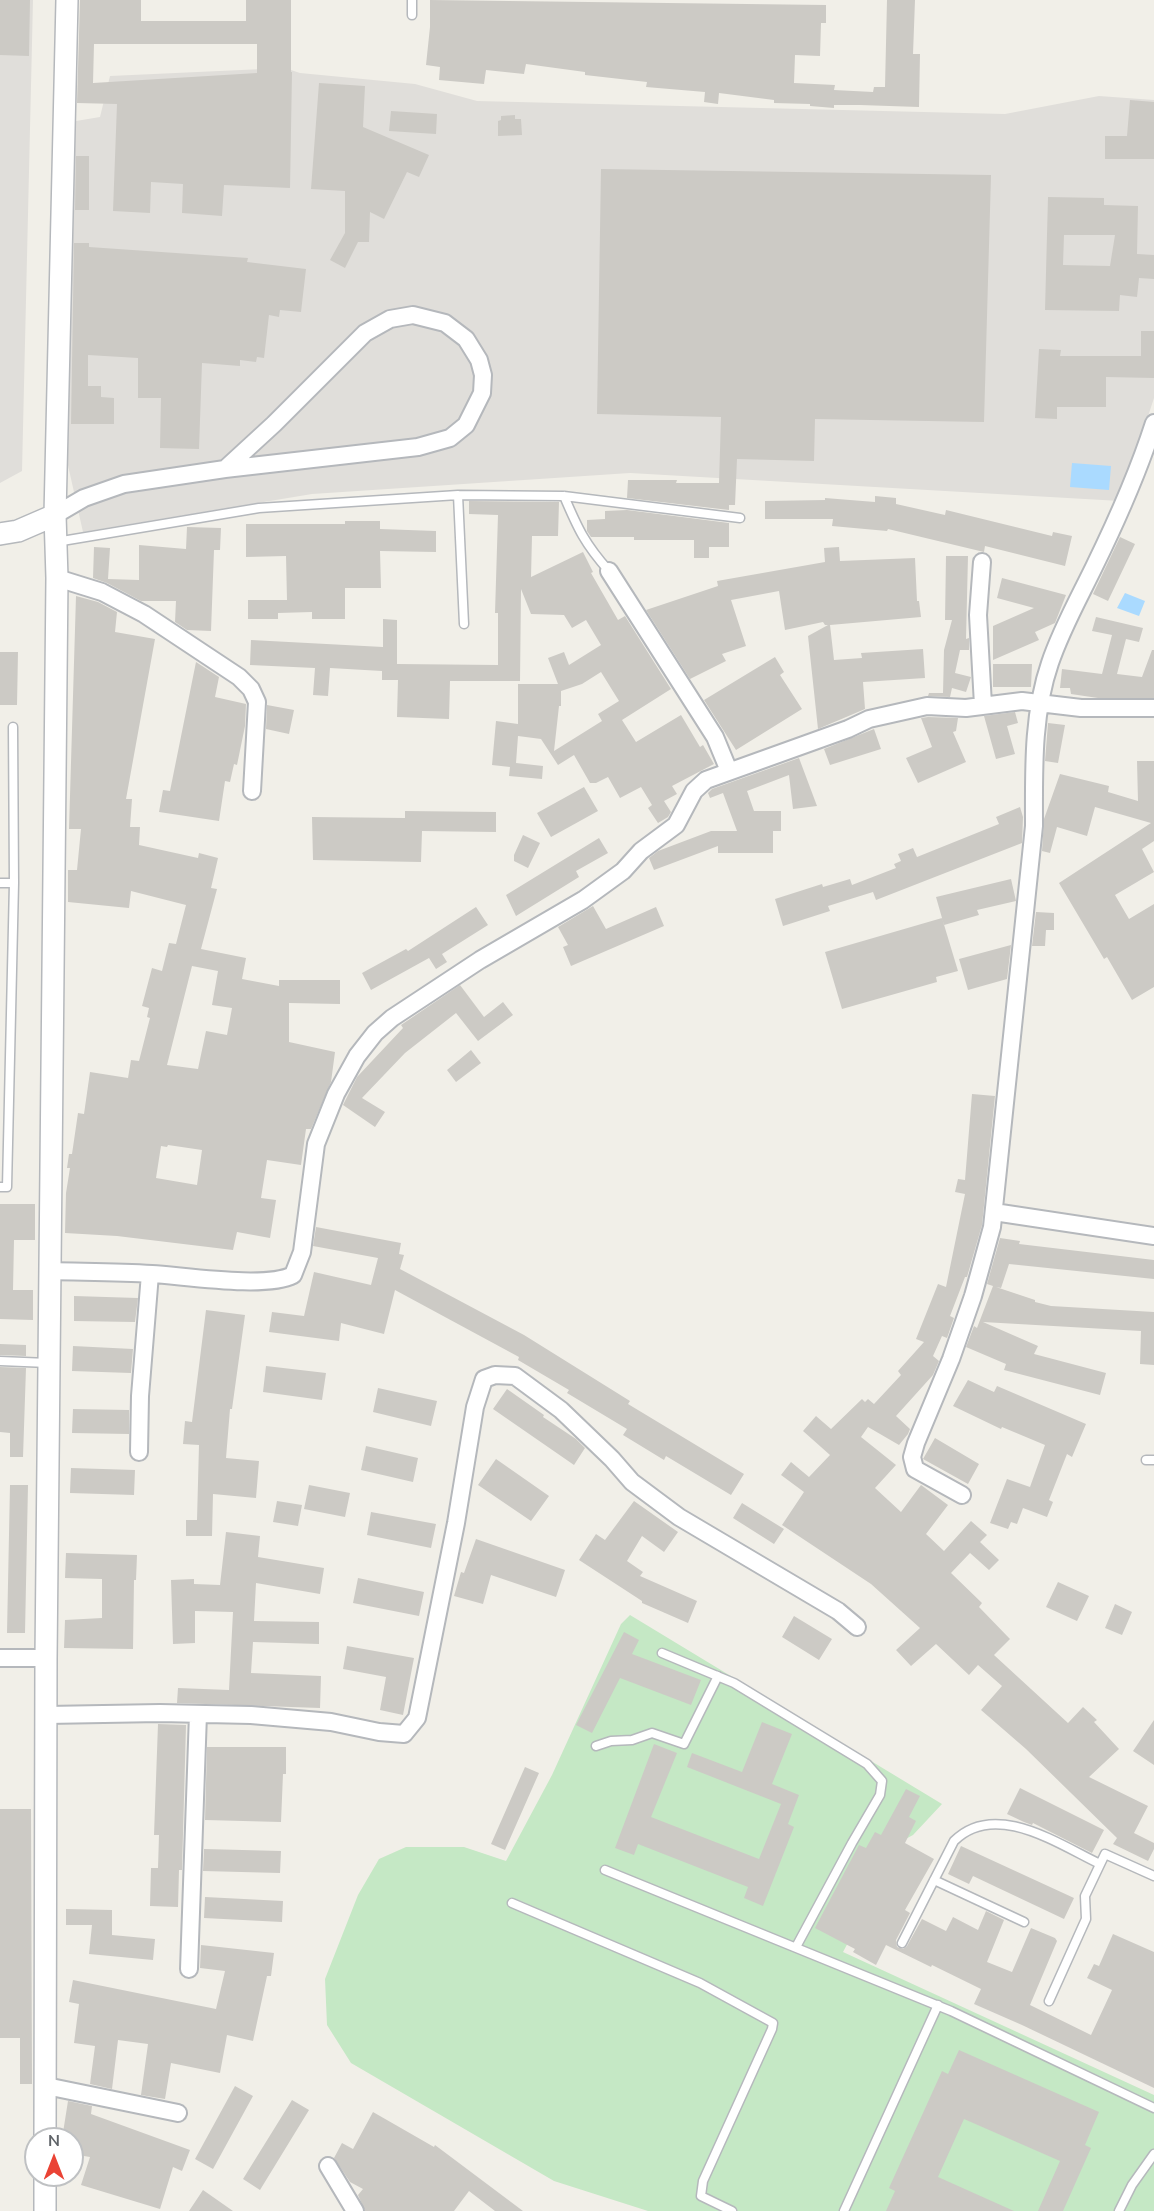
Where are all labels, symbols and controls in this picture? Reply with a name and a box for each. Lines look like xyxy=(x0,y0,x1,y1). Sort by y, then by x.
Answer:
north arrow xyxy=(24,2127,84,2187)
text: N xyxy=(48,2130,60,2152)

